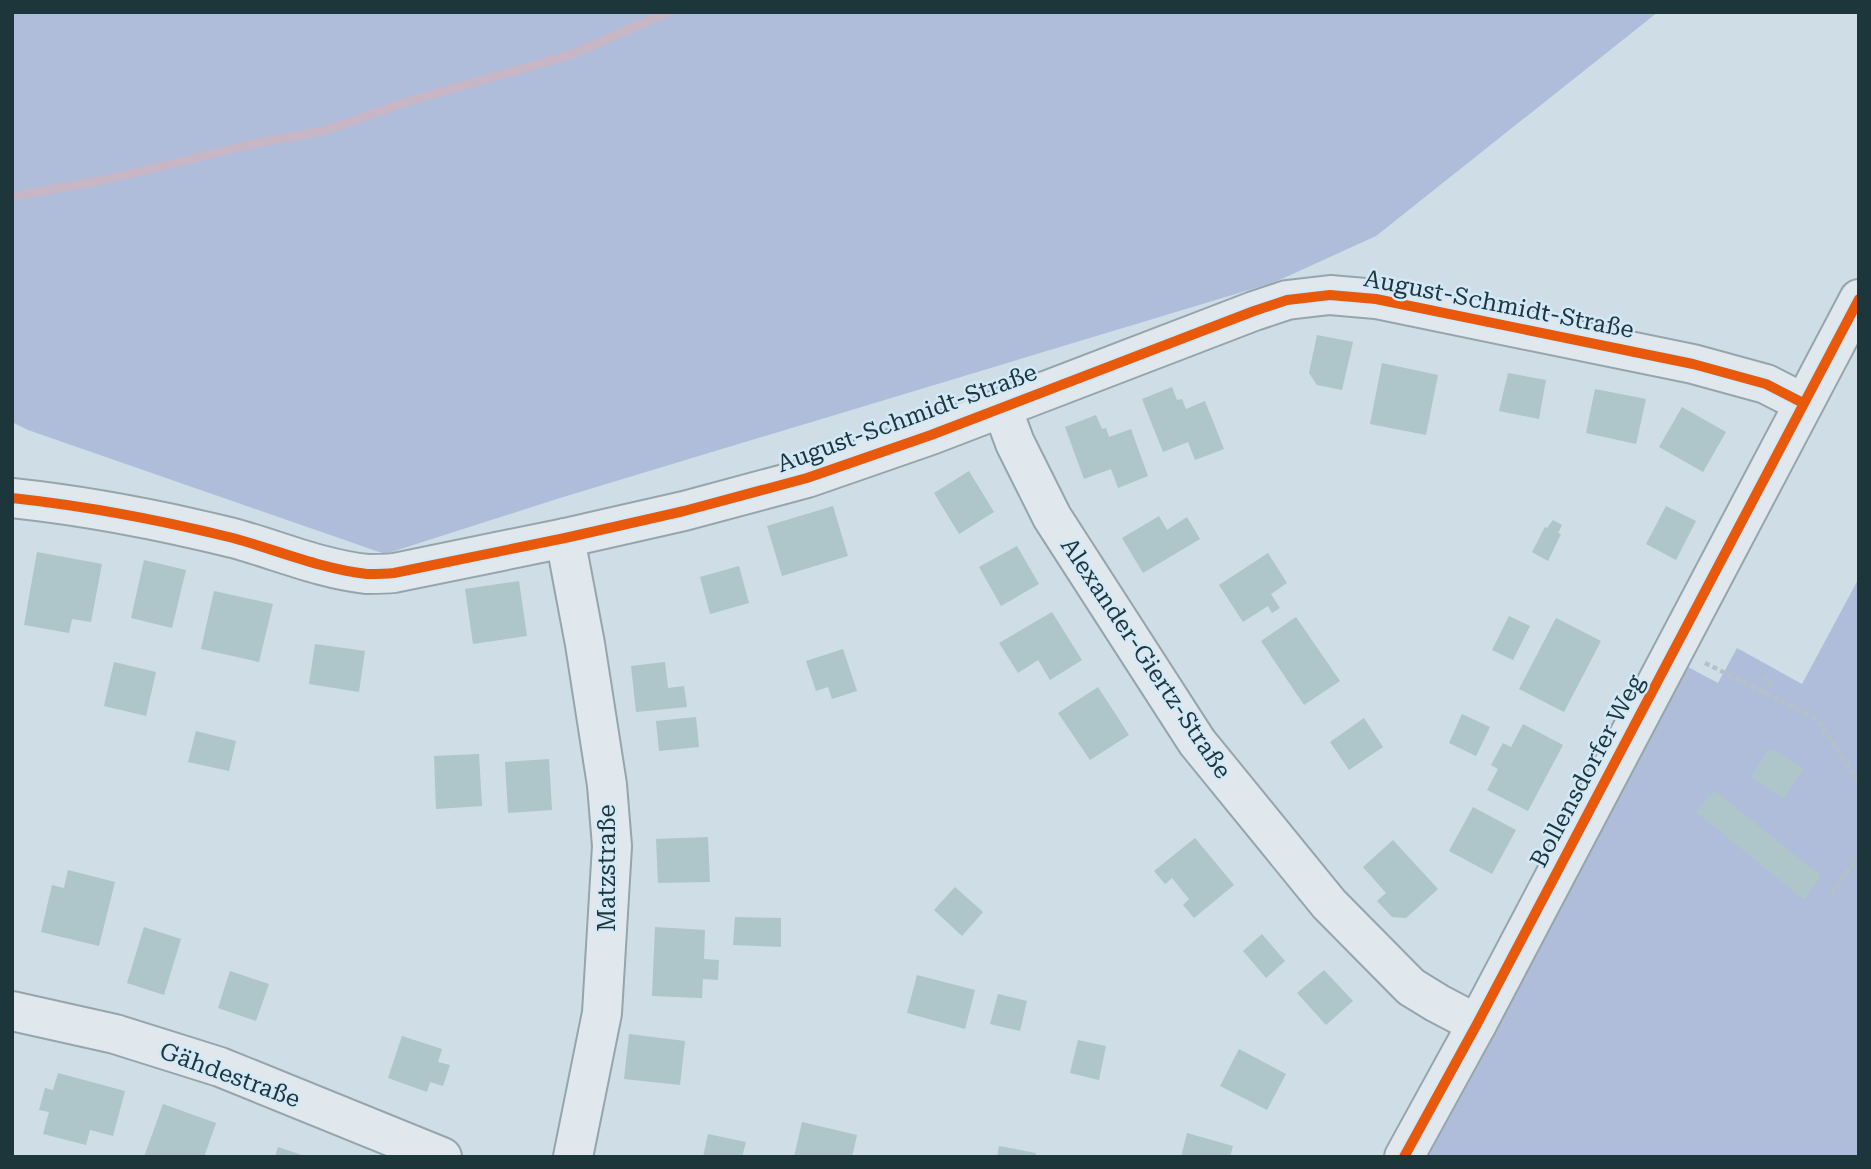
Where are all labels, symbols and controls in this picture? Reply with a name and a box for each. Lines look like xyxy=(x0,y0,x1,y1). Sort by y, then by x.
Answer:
street label: August-Schmidt-Straße xyxy=(1362,264,1636,344)
street label: August-Schmidt-Straße xyxy=(773,358,1041,478)
street label: Alexander-Giertz-Straße xyxy=(1055,532,1237,784)
street label: Bollensdorfer Weg xyxy=(1524,670,1650,872)
street label: Matzstraße xyxy=(593,804,621,932)
street label: Gähdestraße xyxy=(156,1037,304,1113)

